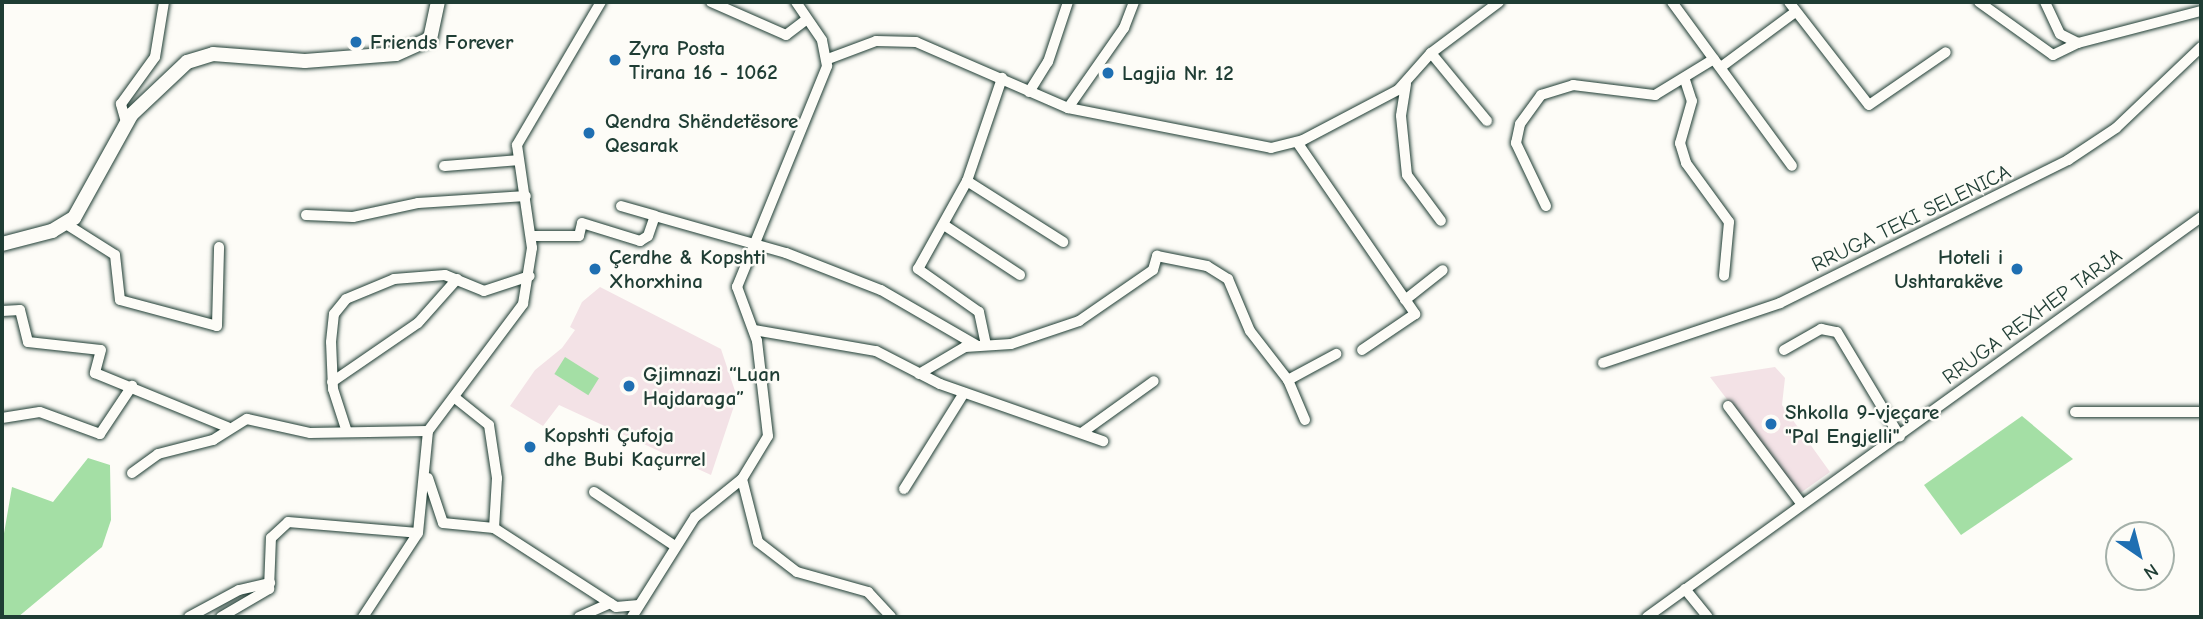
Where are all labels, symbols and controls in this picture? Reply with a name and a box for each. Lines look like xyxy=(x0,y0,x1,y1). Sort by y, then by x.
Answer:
place label: Friends Forever xyxy=(370,29,513,55)
marker: Friends Forever xyxy=(348,34,364,50)
place label: Zyra Posta Tirana 16 - 1062 xyxy=(629,35,778,85)
marker: Zyra Posta Tirana 16 - 1062 xyxy=(607,52,623,68)
place label: Lagjia Nr. 12 xyxy=(1122,60,1234,86)
marker: Lagjia Nr. 12 xyxy=(1100,65,1116,81)
place label: Qendra Shëndetësore Qesarak xyxy=(605,108,798,158)
marker: Qendra Shëndetësore Qesarak xyxy=(579,123,599,143)
street label: RRUGA TEKI SELENICA xyxy=(1807,159,2015,277)
street label: RRUGA REXHEP TARJA xyxy=(1937,242,2127,390)
place label: Çerdhe & Kopshti Xhorxhina xyxy=(609,244,766,294)
place label: Hoteli i Ushtarakëve xyxy=(1894,244,2003,294)
marker: Çerdhe & Kopshti Xhorxhina xyxy=(587,261,603,277)
marker: Hoteli i Ushtarakëve xyxy=(2009,261,2025,277)
place label: Gjimnazi “Luan Hajdaraga” xyxy=(643,361,780,411)
marker: Gjimnazi “Luan Hajdaraga” xyxy=(621,378,637,394)
place label: Shkolla 9-vjeçare "Pal Engjelli" xyxy=(1785,399,1939,449)
marker: Shkolla 9-vjeçare "Pal Engjelli" xyxy=(1763,416,1779,432)
place label: Kopshti Çufoja dhe Bubi Kaçurrel xyxy=(544,422,706,472)
marker: Kopshti Çufoja dhe Bubi Kaçurrel xyxy=(522,439,538,455)
north arrow xyxy=(2105,521,2175,591)
text: N xyxy=(2140,559,2162,584)

